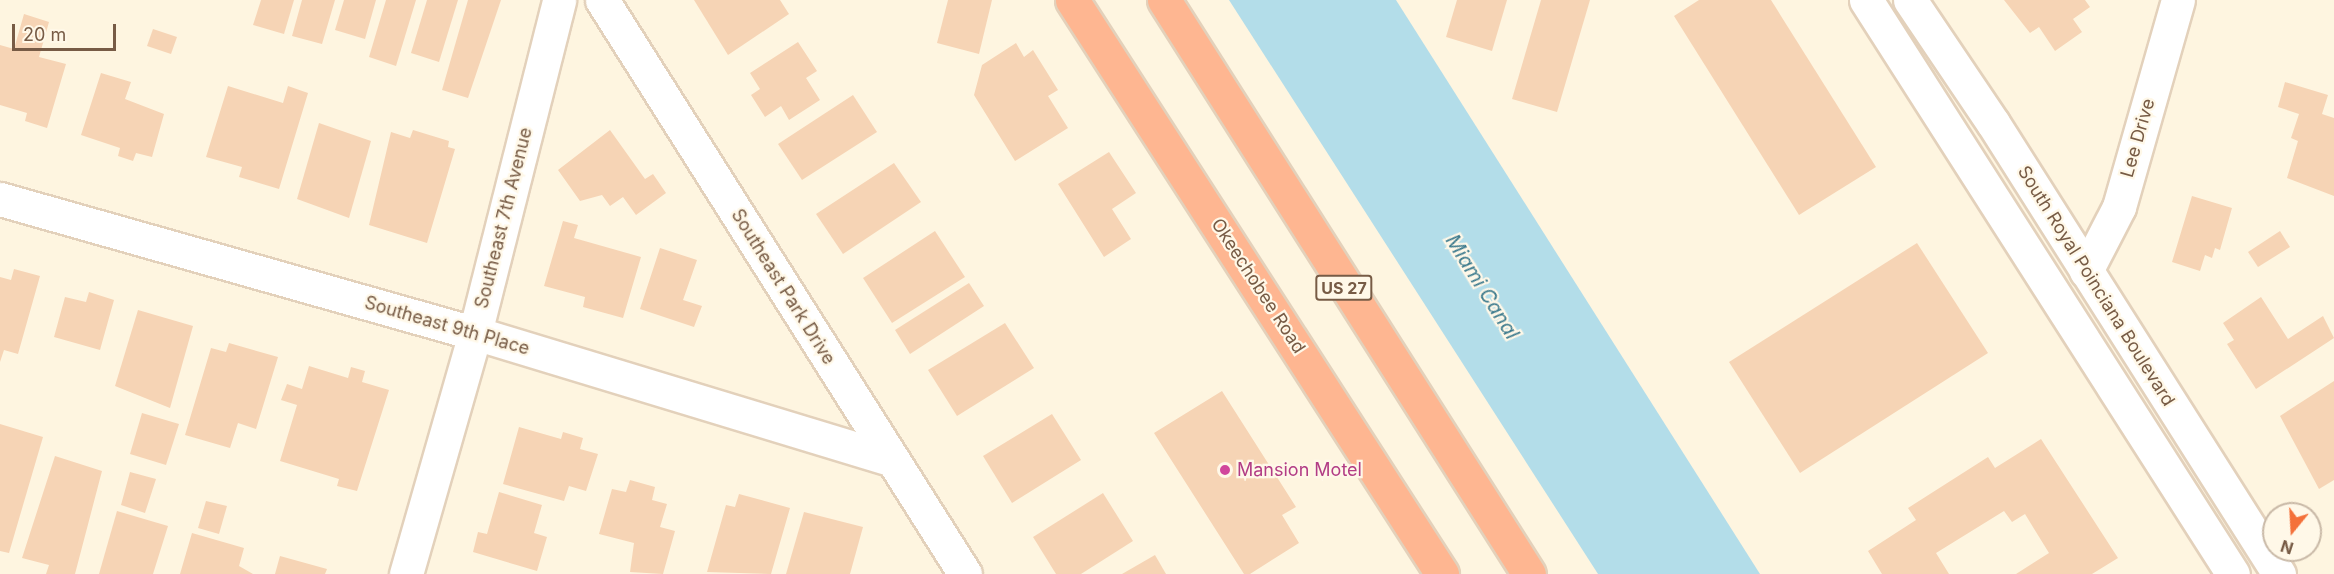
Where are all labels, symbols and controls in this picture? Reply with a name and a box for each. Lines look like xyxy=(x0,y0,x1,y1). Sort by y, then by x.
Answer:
scale bar xyxy=(15,12,118,50)
text: 20 m xyxy=(23,24,66,45)
street label: Lee Drive xyxy=(2116,96,2160,180)
street label: Southeast 7th Avenue xyxy=(471,125,537,311)
street label: South Royal Poinciana Boulevard xyxy=(2013,162,2179,410)
street label: Southeast Park Drive xyxy=(726,205,840,369)
street label: Okeechobee Road xyxy=(1206,215,1310,357)
water label: Miami Canal xyxy=(1440,230,1524,344)
road number: US 27 xyxy=(1314,275,1374,301)
street label: Southeast 9th Place xyxy=(362,292,532,360)
place label: Mansion Motel xyxy=(1237,459,1362,481)
marker: Mansion Motel xyxy=(1218,463,1232,477)
north arrow xyxy=(2262,502,2322,562)
text: N xyxy=(2278,536,2296,559)

